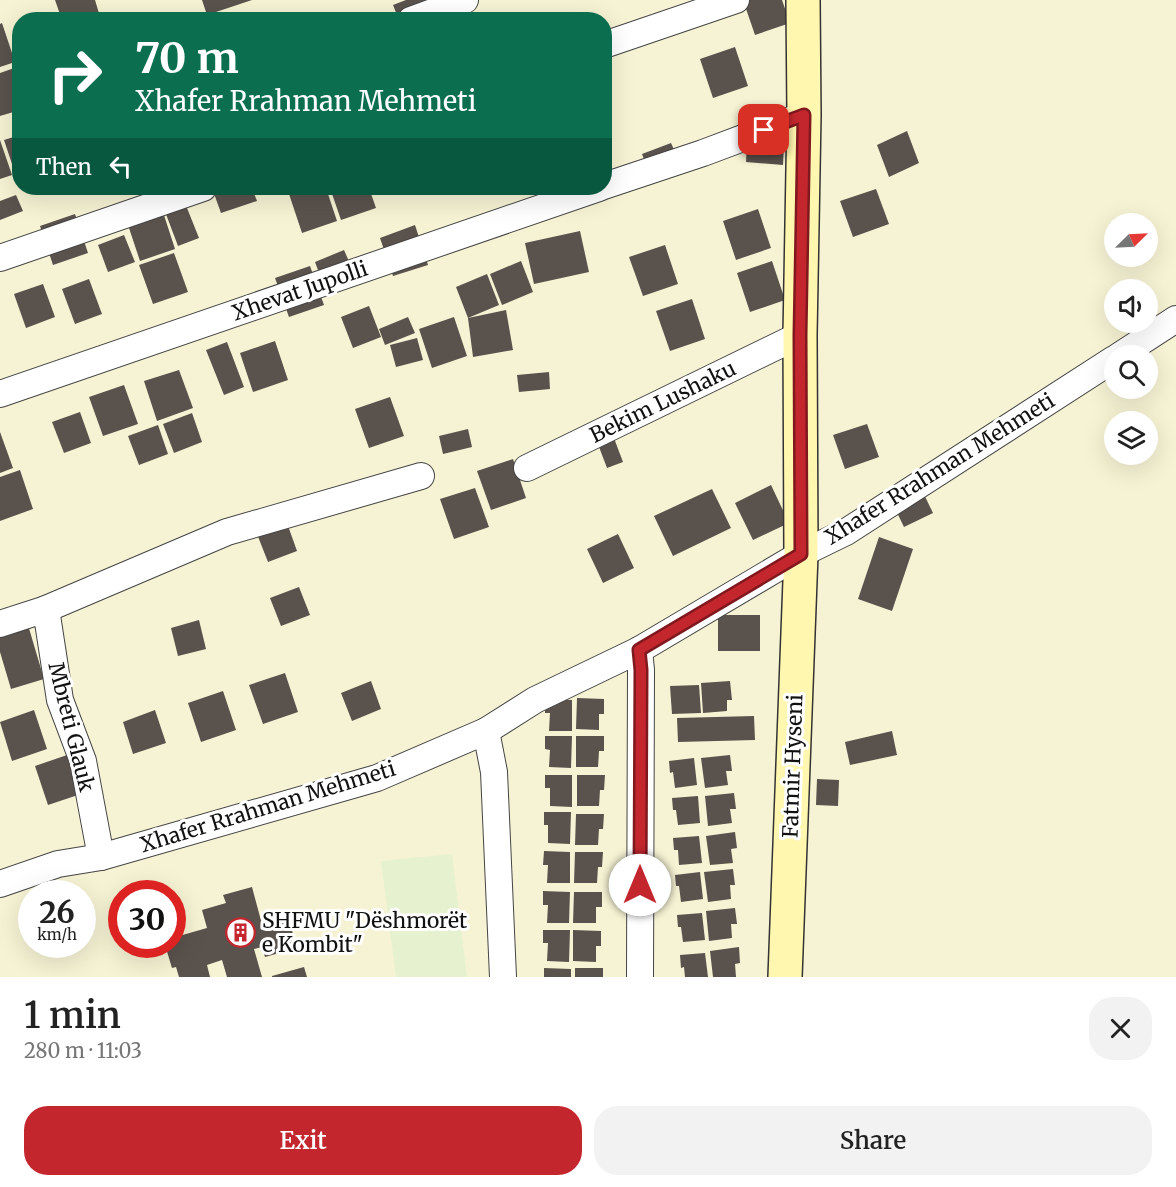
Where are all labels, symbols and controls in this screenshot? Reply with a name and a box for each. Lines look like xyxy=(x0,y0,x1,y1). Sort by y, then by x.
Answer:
text: 70 m xyxy=(135,32,239,84)
icon: right xyxy=(36,36,114,114)
text: Xhafer Rrahman Mehmeti xyxy=(135,84,477,118)
pin xyxy=(738,104,789,155)
icon: arrive xyxy=(747,113,780,146)
icon: left xyxy=(104,150,137,183)
text: Then xyxy=(36,153,92,181)
north arrow xyxy=(1104,213,1158,267)
map controls xyxy=(1104,213,1158,465)
street label: Xhevat Jupolli xyxy=(228,255,371,326)
button: sound xyxy=(1104,279,1158,333)
button: search xyxy=(1104,345,1158,399)
street label: Bekim Lushaku xyxy=(585,355,740,449)
street label: Xhafer Rrahman Mehmeti xyxy=(820,387,1060,550)
button: layers xyxy=(1104,411,1158,465)
street label: Mbreti Glauk xyxy=(42,659,101,795)
street label: Fatmir Hyseni xyxy=(776,693,809,838)
street label: Xhafer Rrahman Mehmeti xyxy=(137,755,399,858)
position arrow xyxy=(608,853,672,917)
speed limit sign: 30 xyxy=(108,880,186,958)
text: 26 xyxy=(39,893,75,931)
place label: SHFMU "Dëshmorët e Kombit" xyxy=(262,907,467,958)
building icon: SHFMU "Dëshmorët e Kombit" xyxy=(225,917,257,949)
text: km/h xyxy=(37,925,77,944)
text: 1 min xyxy=(24,993,121,1038)
button: close xyxy=(1089,997,1152,1060)
text: 280 m · 11:03 xyxy=(24,1038,142,1063)
button: Exit xyxy=(24,1106,582,1175)
button: Share xyxy=(594,1106,1152,1175)

